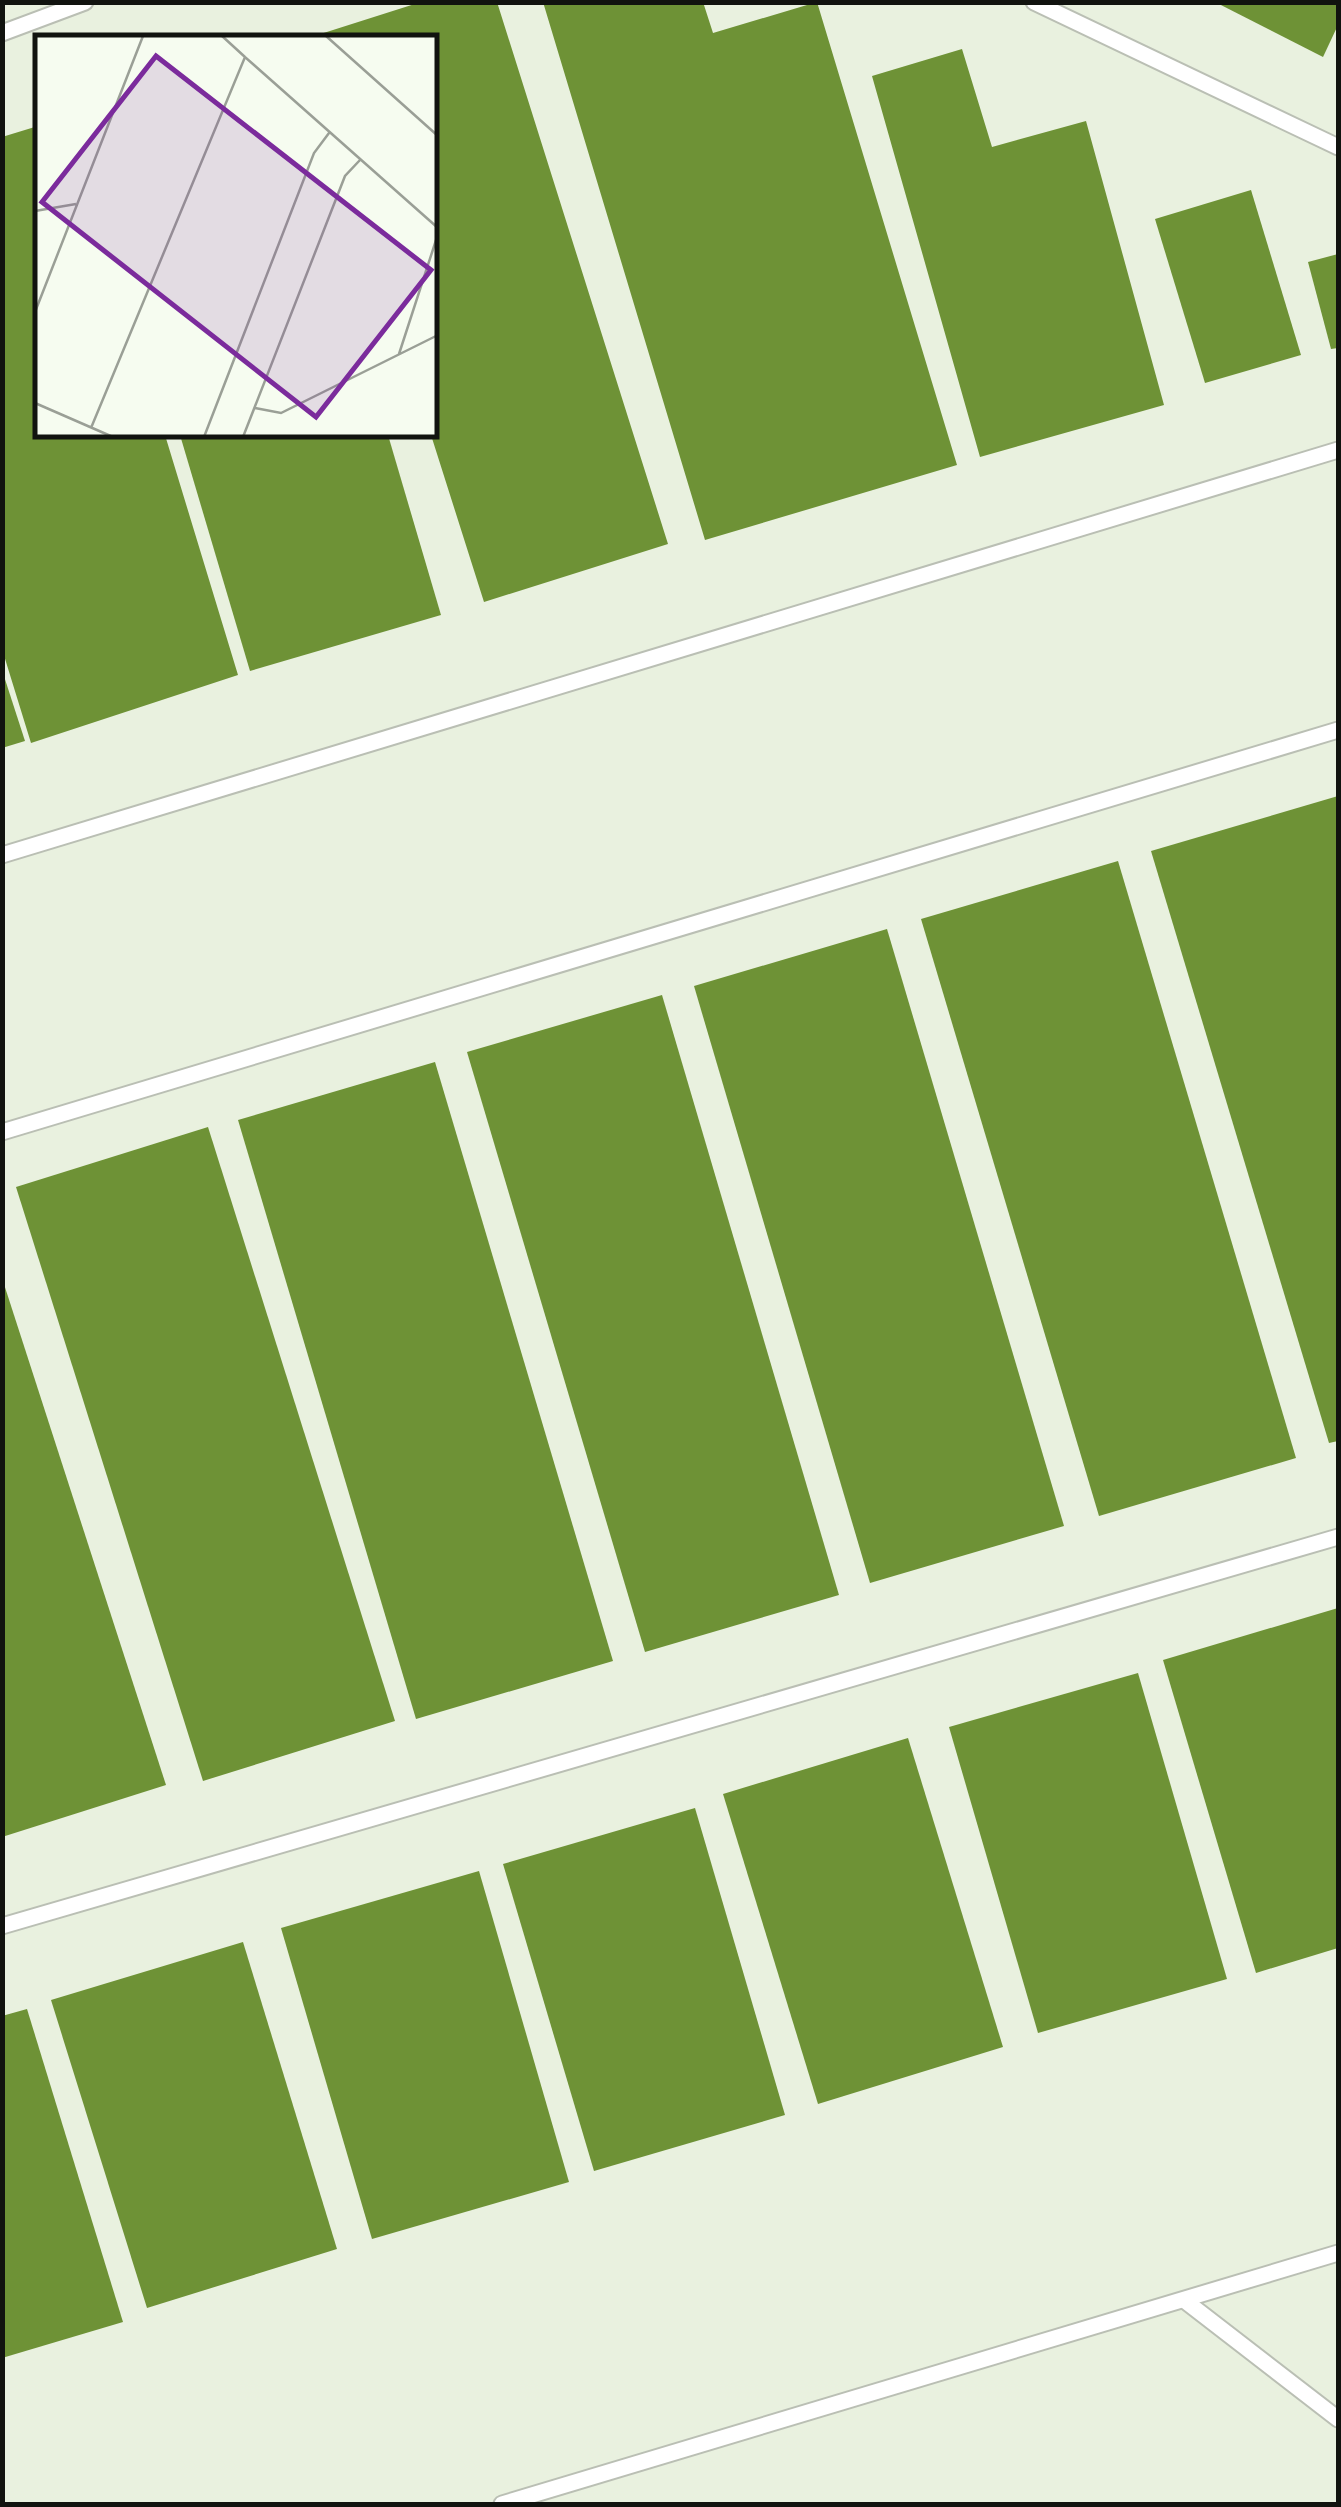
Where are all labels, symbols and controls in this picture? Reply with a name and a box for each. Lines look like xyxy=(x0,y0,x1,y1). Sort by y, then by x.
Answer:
inset map xyxy=(35,35,438,438)

